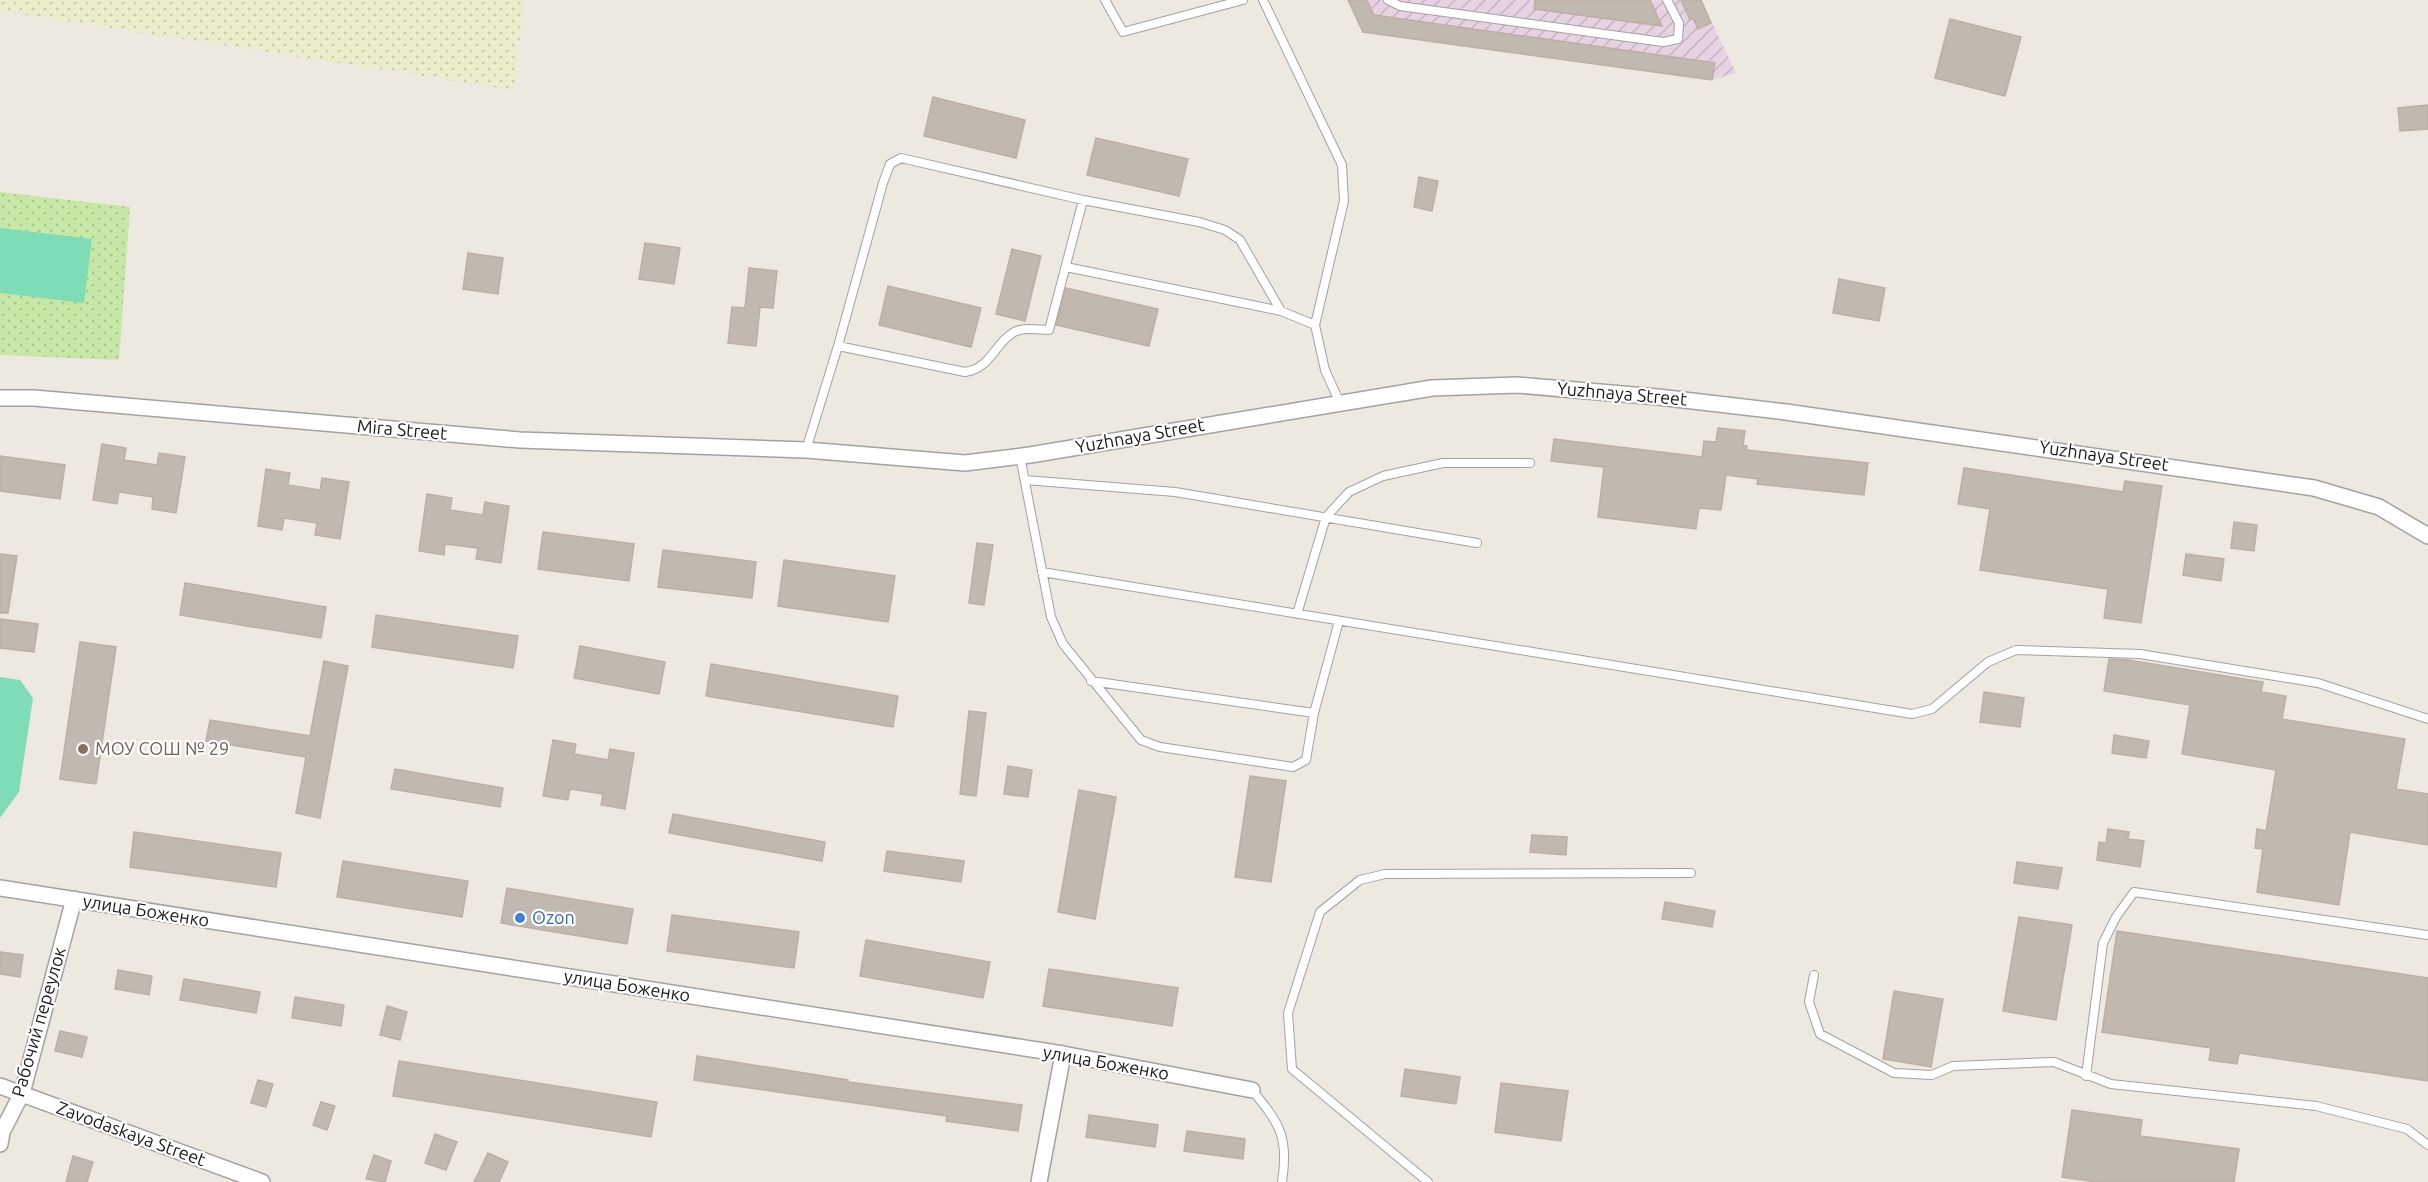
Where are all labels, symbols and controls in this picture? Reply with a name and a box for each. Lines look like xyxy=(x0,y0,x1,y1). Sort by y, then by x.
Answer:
street label: Yuzhnaya Street xyxy=(1556,377,1688,409)
street label: Yuzhnaya Street xyxy=(1074,414,1206,456)
street label: Mira Street xyxy=(356,415,448,443)
street label: Yuzhnaya Street xyxy=(2038,436,2170,474)
place label: МОУ СОШ № 29 xyxy=(95,738,229,758)
marker: МОУ СОШ № 29 xyxy=(76,742,90,756)
street label: улица Боженко xyxy=(82,890,211,930)
place label: Ozon xyxy=(532,907,575,927)
marker: Ozon xyxy=(513,911,527,925)
street label: Рабочий переулок xyxy=(7,944,69,1099)
street label: улица Боженко xyxy=(563,965,692,1005)
street label: улица Боженко xyxy=(1042,1041,1171,1083)
street label: Zavodaskaya Street xyxy=(54,1097,208,1169)

